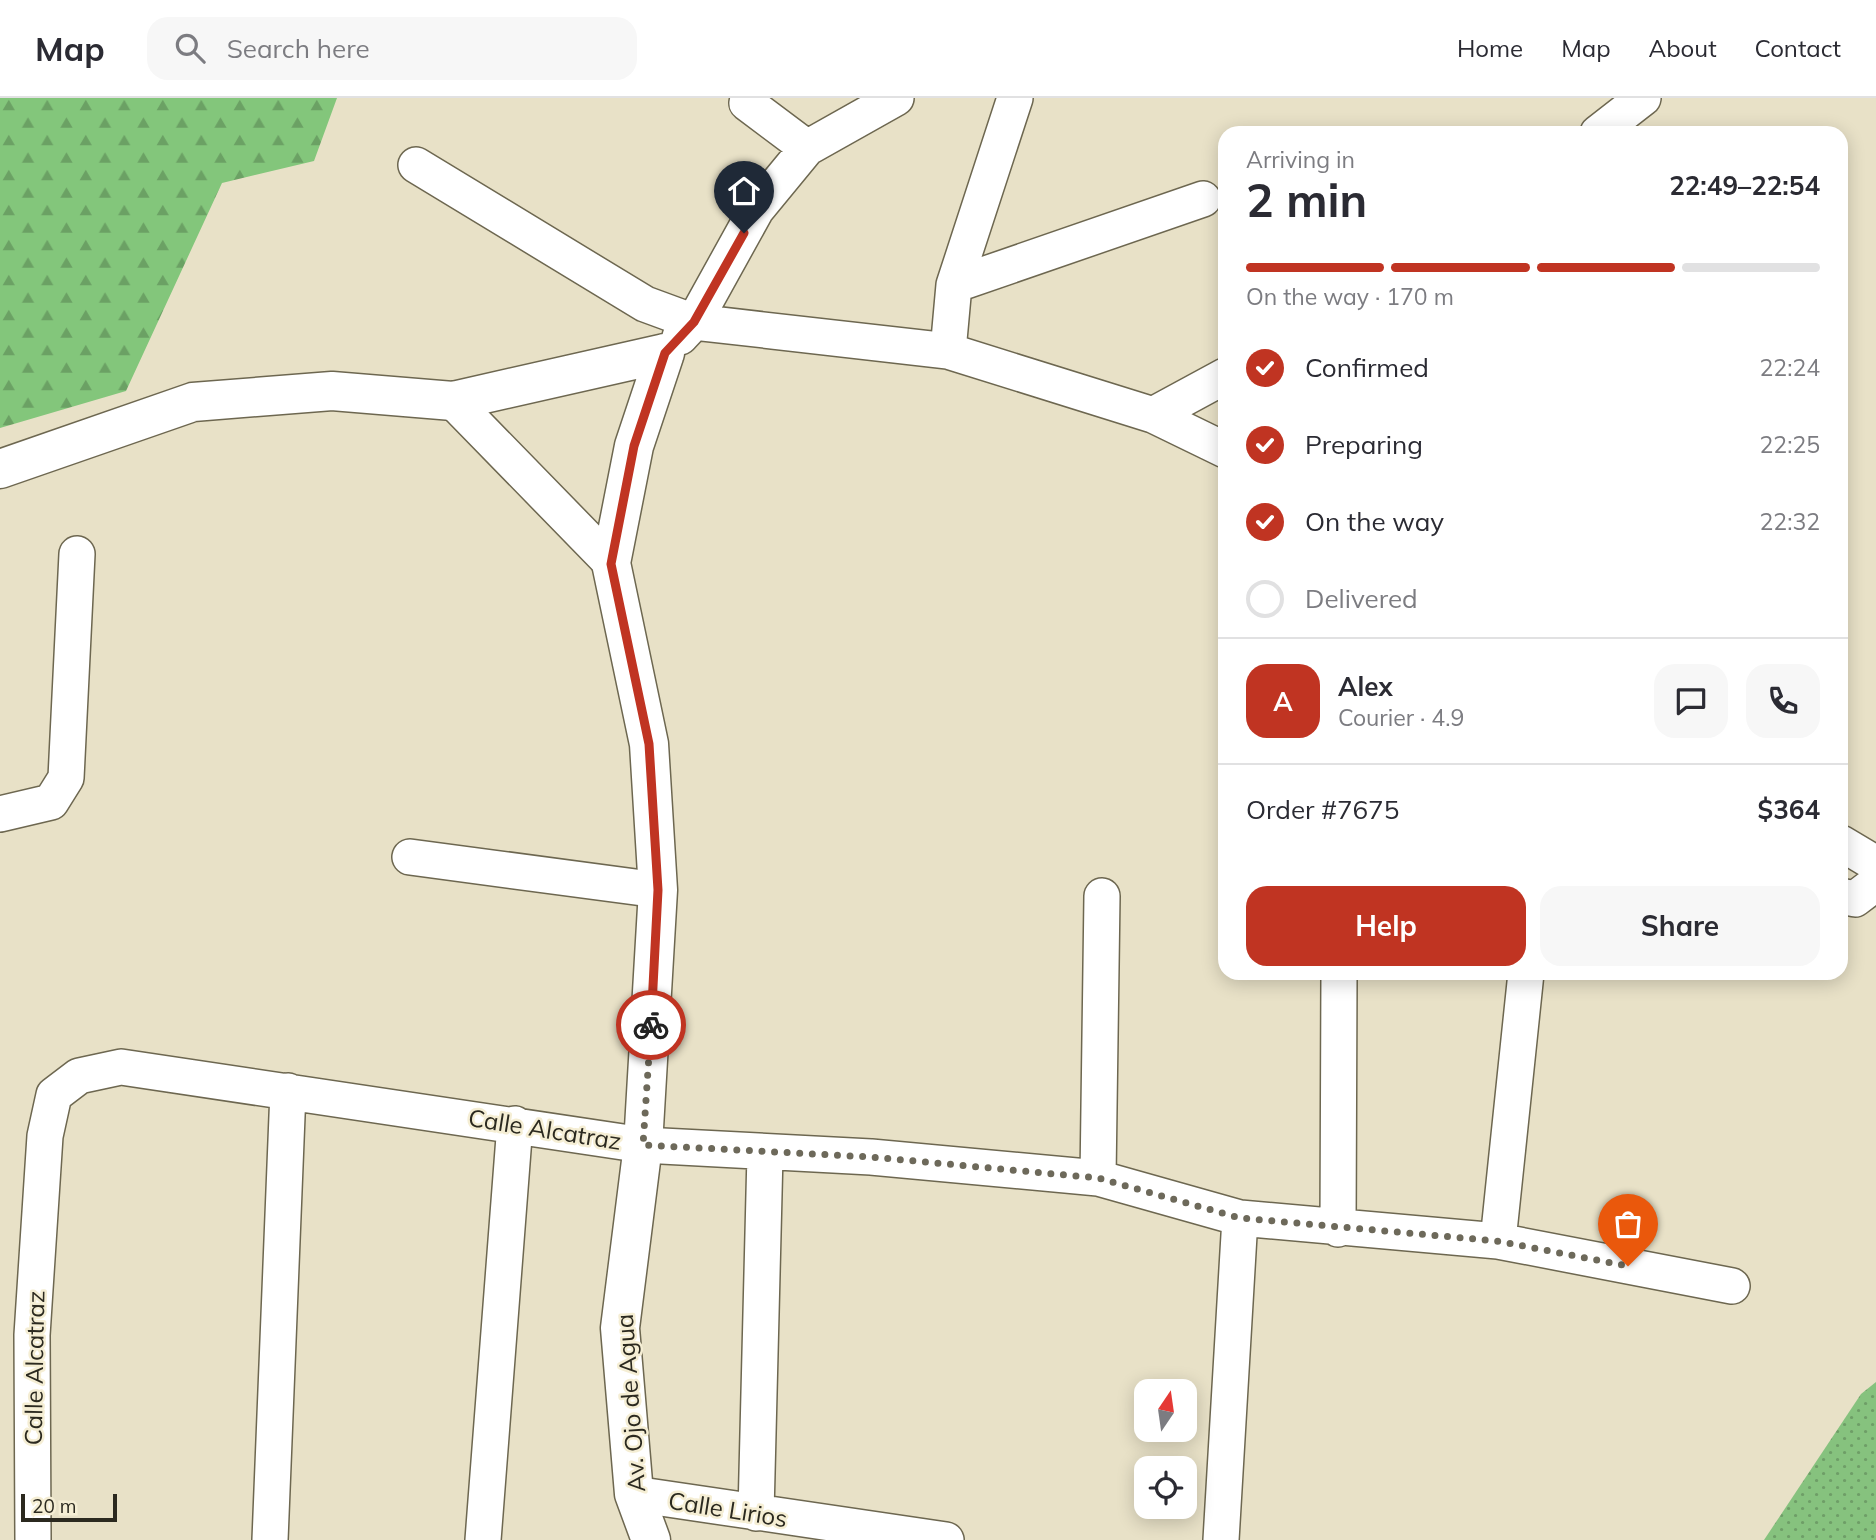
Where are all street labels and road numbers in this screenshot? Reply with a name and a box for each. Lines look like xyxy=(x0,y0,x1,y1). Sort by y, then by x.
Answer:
street label: Calle Alcatraz xyxy=(466,1102,624,1156)
street label: Calle Alcatraz xyxy=(18,1290,50,1446)
street label: Av. Ojo de Agua xyxy=(609,1313,651,1493)
street label: Calle Lirios xyxy=(666,1485,790,1533)

